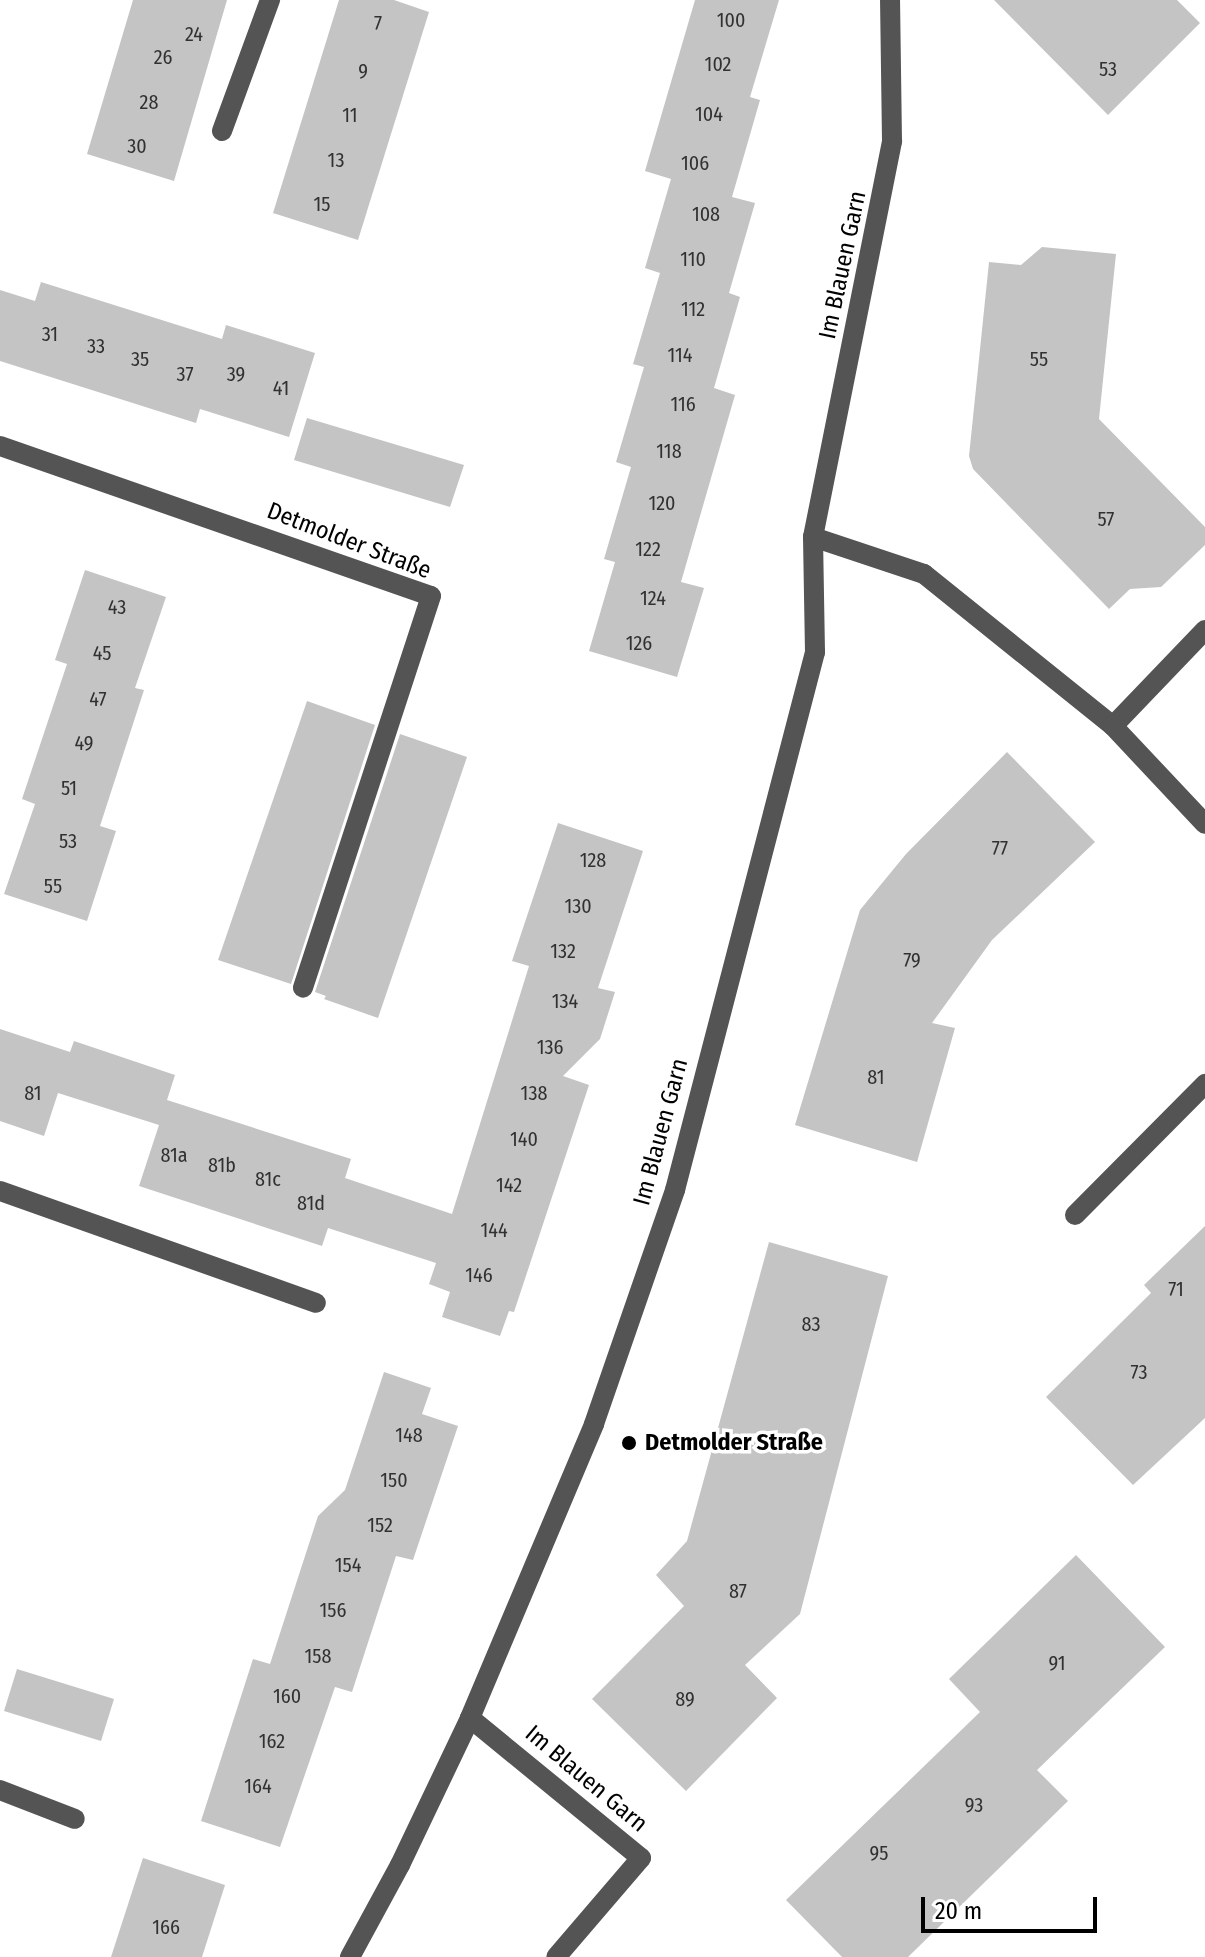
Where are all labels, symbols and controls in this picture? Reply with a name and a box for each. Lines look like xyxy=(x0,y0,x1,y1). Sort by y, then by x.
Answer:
house number: 100 xyxy=(717,8,745,32)
house number: 7 xyxy=(374,11,382,35)
house number: 24 xyxy=(185,22,203,46)
house number: 26 xyxy=(154,45,172,69)
house number: 102 xyxy=(705,52,731,76)
house number: 53 xyxy=(1099,57,1117,81)
house number: 9 xyxy=(358,59,368,83)
house number: 28 xyxy=(140,90,158,114)
house number: 104 xyxy=(695,102,723,126)
house number: 11 xyxy=(342,103,358,127)
house number: 30 xyxy=(127,134,147,158)
house number: 13 xyxy=(328,148,344,172)
house number: 106 xyxy=(681,151,709,175)
street label: Im Blauen Garn xyxy=(813,188,873,342)
house number: 15 xyxy=(314,192,330,216)
house number: 108 xyxy=(692,202,720,226)
house number: 110 xyxy=(680,247,706,271)
house number: 112 xyxy=(681,297,705,321)
house number: 31 xyxy=(42,322,58,346)
house number: 33 xyxy=(87,334,105,358)
house number: 114 xyxy=(668,343,692,367)
house number: 35 xyxy=(131,347,149,371)
house number: 55 xyxy=(1030,347,1048,371)
house number: 37 xyxy=(176,362,194,386)
house number: 39 xyxy=(227,362,245,386)
house number: 41 xyxy=(273,376,289,400)
house number: 116 xyxy=(670,392,696,416)
house number: 118 xyxy=(656,439,682,463)
house number: 120 xyxy=(648,491,676,515)
street label: Detmolder Straße xyxy=(263,496,435,586)
house number: 57 xyxy=(1098,507,1114,531)
house number: 122 xyxy=(635,537,661,561)
house number: 124 xyxy=(640,586,666,610)
house number: 43 xyxy=(108,595,126,619)
house number: 126 xyxy=(626,631,652,655)
house number: 45 xyxy=(93,641,111,665)
house number: 47 xyxy=(89,687,107,711)
house number: 49 xyxy=(74,731,94,755)
house number: 51 xyxy=(61,776,77,800)
house number: 53 xyxy=(59,829,77,853)
house number: 77 xyxy=(992,836,1008,860)
house number: 128 xyxy=(580,848,606,872)
house number: 55 xyxy=(44,874,62,898)
house number: 130 xyxy=(564,894,592,918)
house number: 132 xyxy=(550,939,576,963)
house number: 79 xyxy=(903,948,921,972)
house number: 134 xyxy=(552,989,578,1013)
house number: 136 xyxy=(537,1035,563,1059)
street label: Im Blauen Garn xyxy=(628,1055,694,1209)
house number: 81 xyxy=(867,1065,885,1089)
house number: 81 xyxy=(24,1081,42,1105)
house number: 138 xyxy=(521,1081,547,1105)
house number: 140 xyxy=(510,1127,538,1151)
house number: 81a xyxy=(160,1143,188,1167)
house number: 81b xyxy=(208,1153,236,1177)
house number: 81c xyxy=(255,1167,281,1191)
house number: 142 xyxy=(496,1173,522,1197)
house number: 81d xyxy=(297,1191,325,1215)
house number: 144 xyxy=(480,1218,508,1242)
house number: 146 xyxy=(465,1263,493,1287)
house number: 71 xyxy=(1168,1277,1184,1301)
house number: 83 xyxy=(801,1312,821,1336)
house number: 73 xyxy=(1131,1360,1147,1384)
house number: 148 xyxy=(395,1423,423,1447)
place label: Detmolder Straße xyxy=(645,1429,823,1457)
marker: Detmolder Straße xyxy=(620,1434,638,1452)
house number: 150 xyxy=(380,1468,408,1492)
house number: 152 xyxy=(367,1513,393,1537)
house number: 154 xyxy=(335,1553,361,1577)
house number: 87 xyxy=(729,1579,747,1603)
house number: 156 xyxy=(320,1598,346,1622)
house number: 158 xyxy=(305,1644,331,1668)
house number: 91 xyxy=(1048,1651,1066,1675)
house number: 160 xyxy=(273,1684,301,1708)
house number: 89 xyxy=(675,1687,695,1711)
street label: Im Blauen Garn xyxy=(519,1720,653,1838)
house number: 162 xyxy=(259,1729,285,1753)
house number: 164 xyxy=(244,1774,272,1798)
house number: 93 xyxy=(965,1793,983,1817)
house number: 95 xyxy=(870,1841,888,1865)
scale bar xyxy=(925,1881,1101,1931)
text: 20 m xyxy=(935,1897,982,1925)
house number: 166 xyxy=(152,1915,180,1939)

